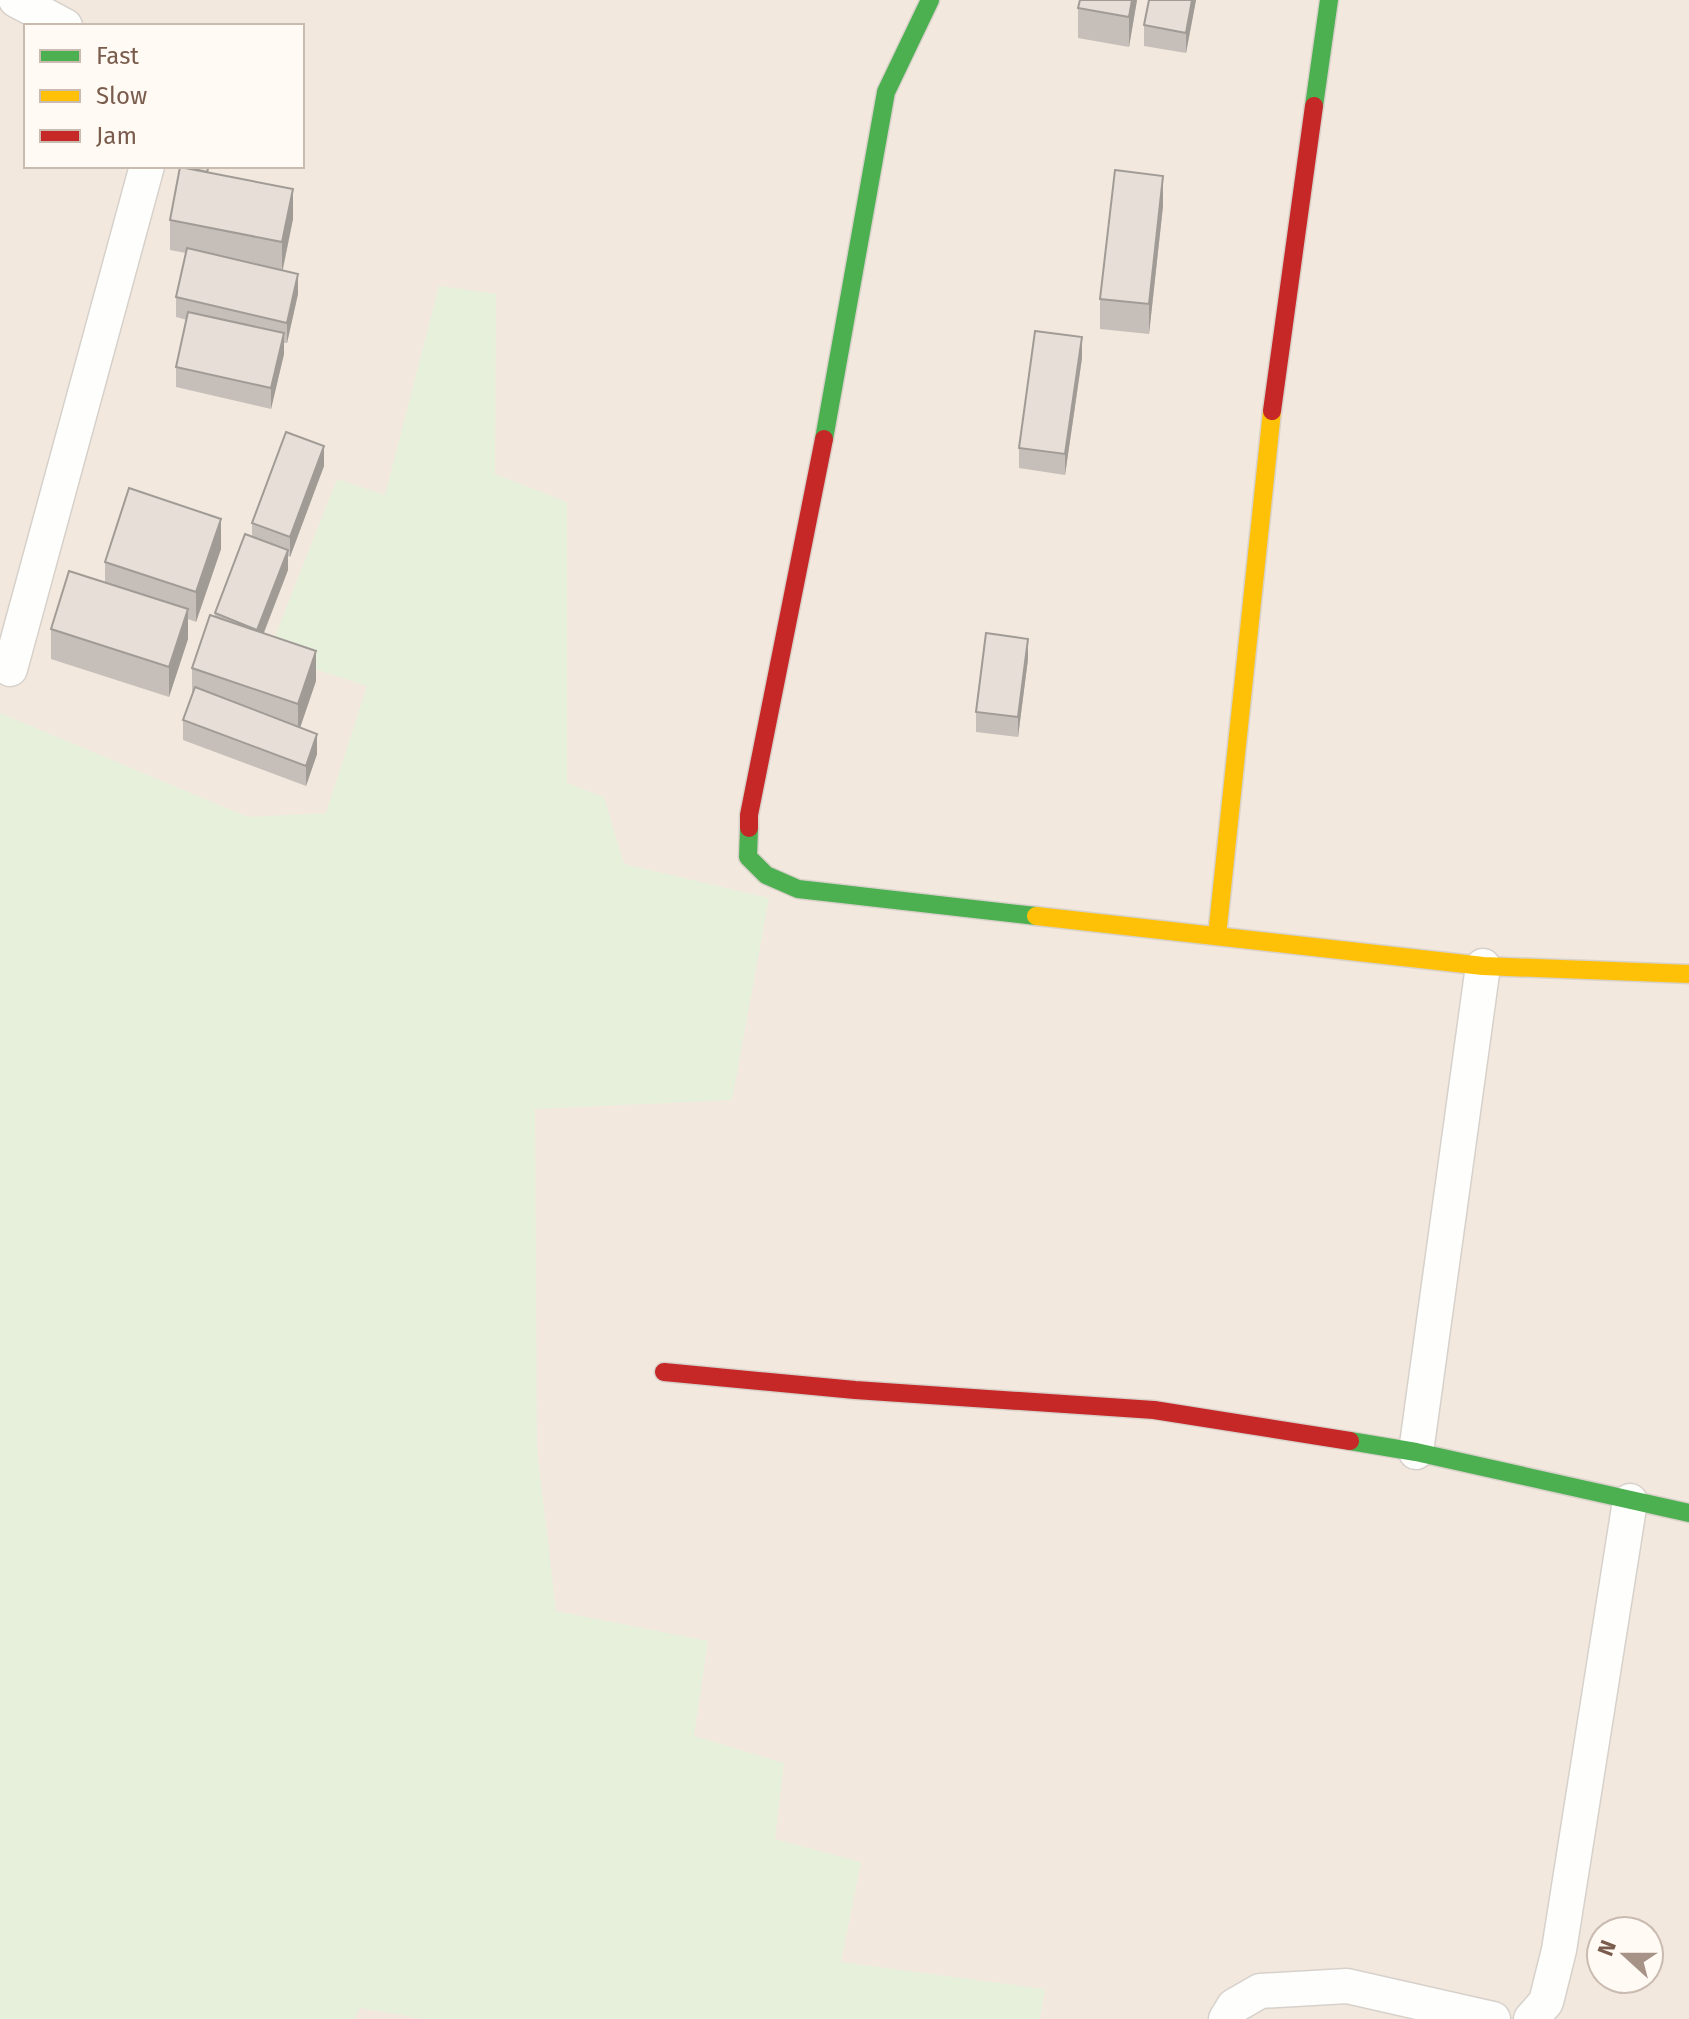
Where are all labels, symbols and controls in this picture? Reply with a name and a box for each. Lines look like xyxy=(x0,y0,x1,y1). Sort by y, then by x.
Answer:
legend xyxy=(24,24,304,168)
text: Fast xyxy=(96,42,139,70)
text: Slow xyxy=(96,82,147,110)
text: Jam xyxy=(96,122,137,150)
north arrow xyxy=(1585,1915,1665,1995)
text: N xyxy=(1592,1936,1622,1960)

